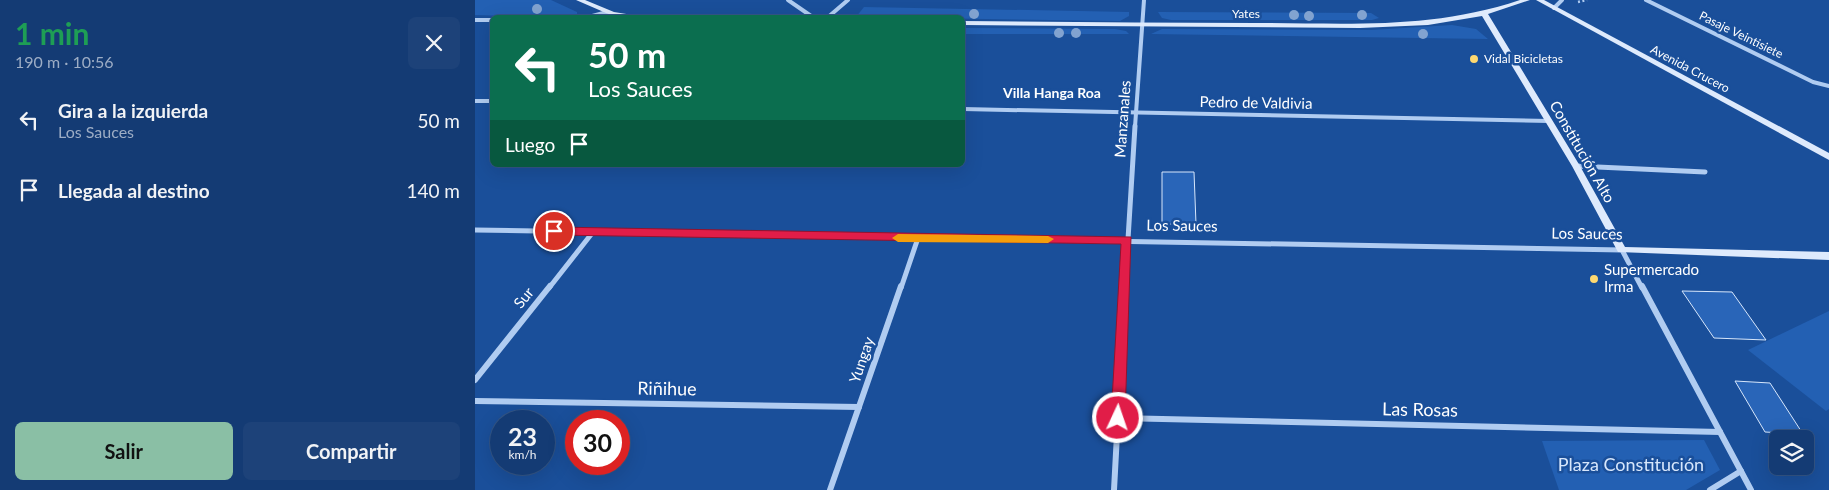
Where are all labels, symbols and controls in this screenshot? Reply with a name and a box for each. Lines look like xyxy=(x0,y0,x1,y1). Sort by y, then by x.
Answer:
street label: Yates xyxy=(1232,6,1260,21)
street label: Pasaje Veintisiete xyxy=(1697,8,1786,61)
text: 1 min xyxy=(15,15,89,51)
button: close xyxy=(408,17,460,69)
text: 50 m xyxy=(588,33,666,75)
icon: left xyxy=(505,35,570,100)
street label: Avenida Crucero xyxy=(1648,41,1732,96)
place label: Vidal Bicicletas xyxy=(1484,51,1563,66)
text: 190 m · 10:56 xyxy=(15,52,114,71)
marker: Vidal Bicicletas xyxy=(1468,53,1480,65)
text: Los Sauces xyxy=(588,75,693,102)
street label: Manzanales xyxy=(1110,80,1134,158)
district label: Villa Hanga Roa xyxy=(1002,84,1101,101)
street label: Pedro de Valdivia xyxy=(1199,92,1313,112)
street label: Constitución Alto xyxy=(1546,97,1619,206)
text: Gira a la izquierda xyxy=(58,99,208,122)
icon: left xyxy=(15,106,43,134)
text: 50 m xyxy=(417,109,460,132)
text: Los Sauces xyxy=(58,122,134,141)
icon: arrive xyxy=(565,130,593,158)
text: Luego xyxy=(505,133,555,156)
icon: arrive xyxy=(15,176,43,204)
text: Llegada al destino xyxy=(58,179,210,202)
text: 140 m xyxy=(406,179,460,202)
pin xyxy=(533,210,575,252)
street label: Los Sauces xyxy=(1146,215,1218,235)
icon: arrive xyxy=(540,217,568,245)
street label: Los Sauces xyxy=(1551,223,1623,243)
place label: Supermercado Irma xyxy=(1604,260,1699,295)
marker: Supermercado Irma xyxy=(1588,273,1600,285)
street label: Sur xyxy=(509,283,537,312)
street label: Yungay xyxy=(845,334,877,385)
street label: Riñihue xyxy=(637,376,697,400)
position arrow xyxy=(1091,391,1143,443)
street label: Las Rosas xyxy=(1382,397,1458,421)
speed limit sign: 30 xyxy=(565,410,630,475)
text: 23 xyxy=(508,421,537,451)
button: Salir xyxy=(15,422,233,480)
button: Compartir xyxy=(243,422,460,480)
map controls xyxy=(1769,430,1814,475)
button: layers xyxy=(1769,430,1814,475)
text: km/h xyxy=(508,447,537,462)
park label: Plaza Constitución xyxy=(1558,453,1704,475)

